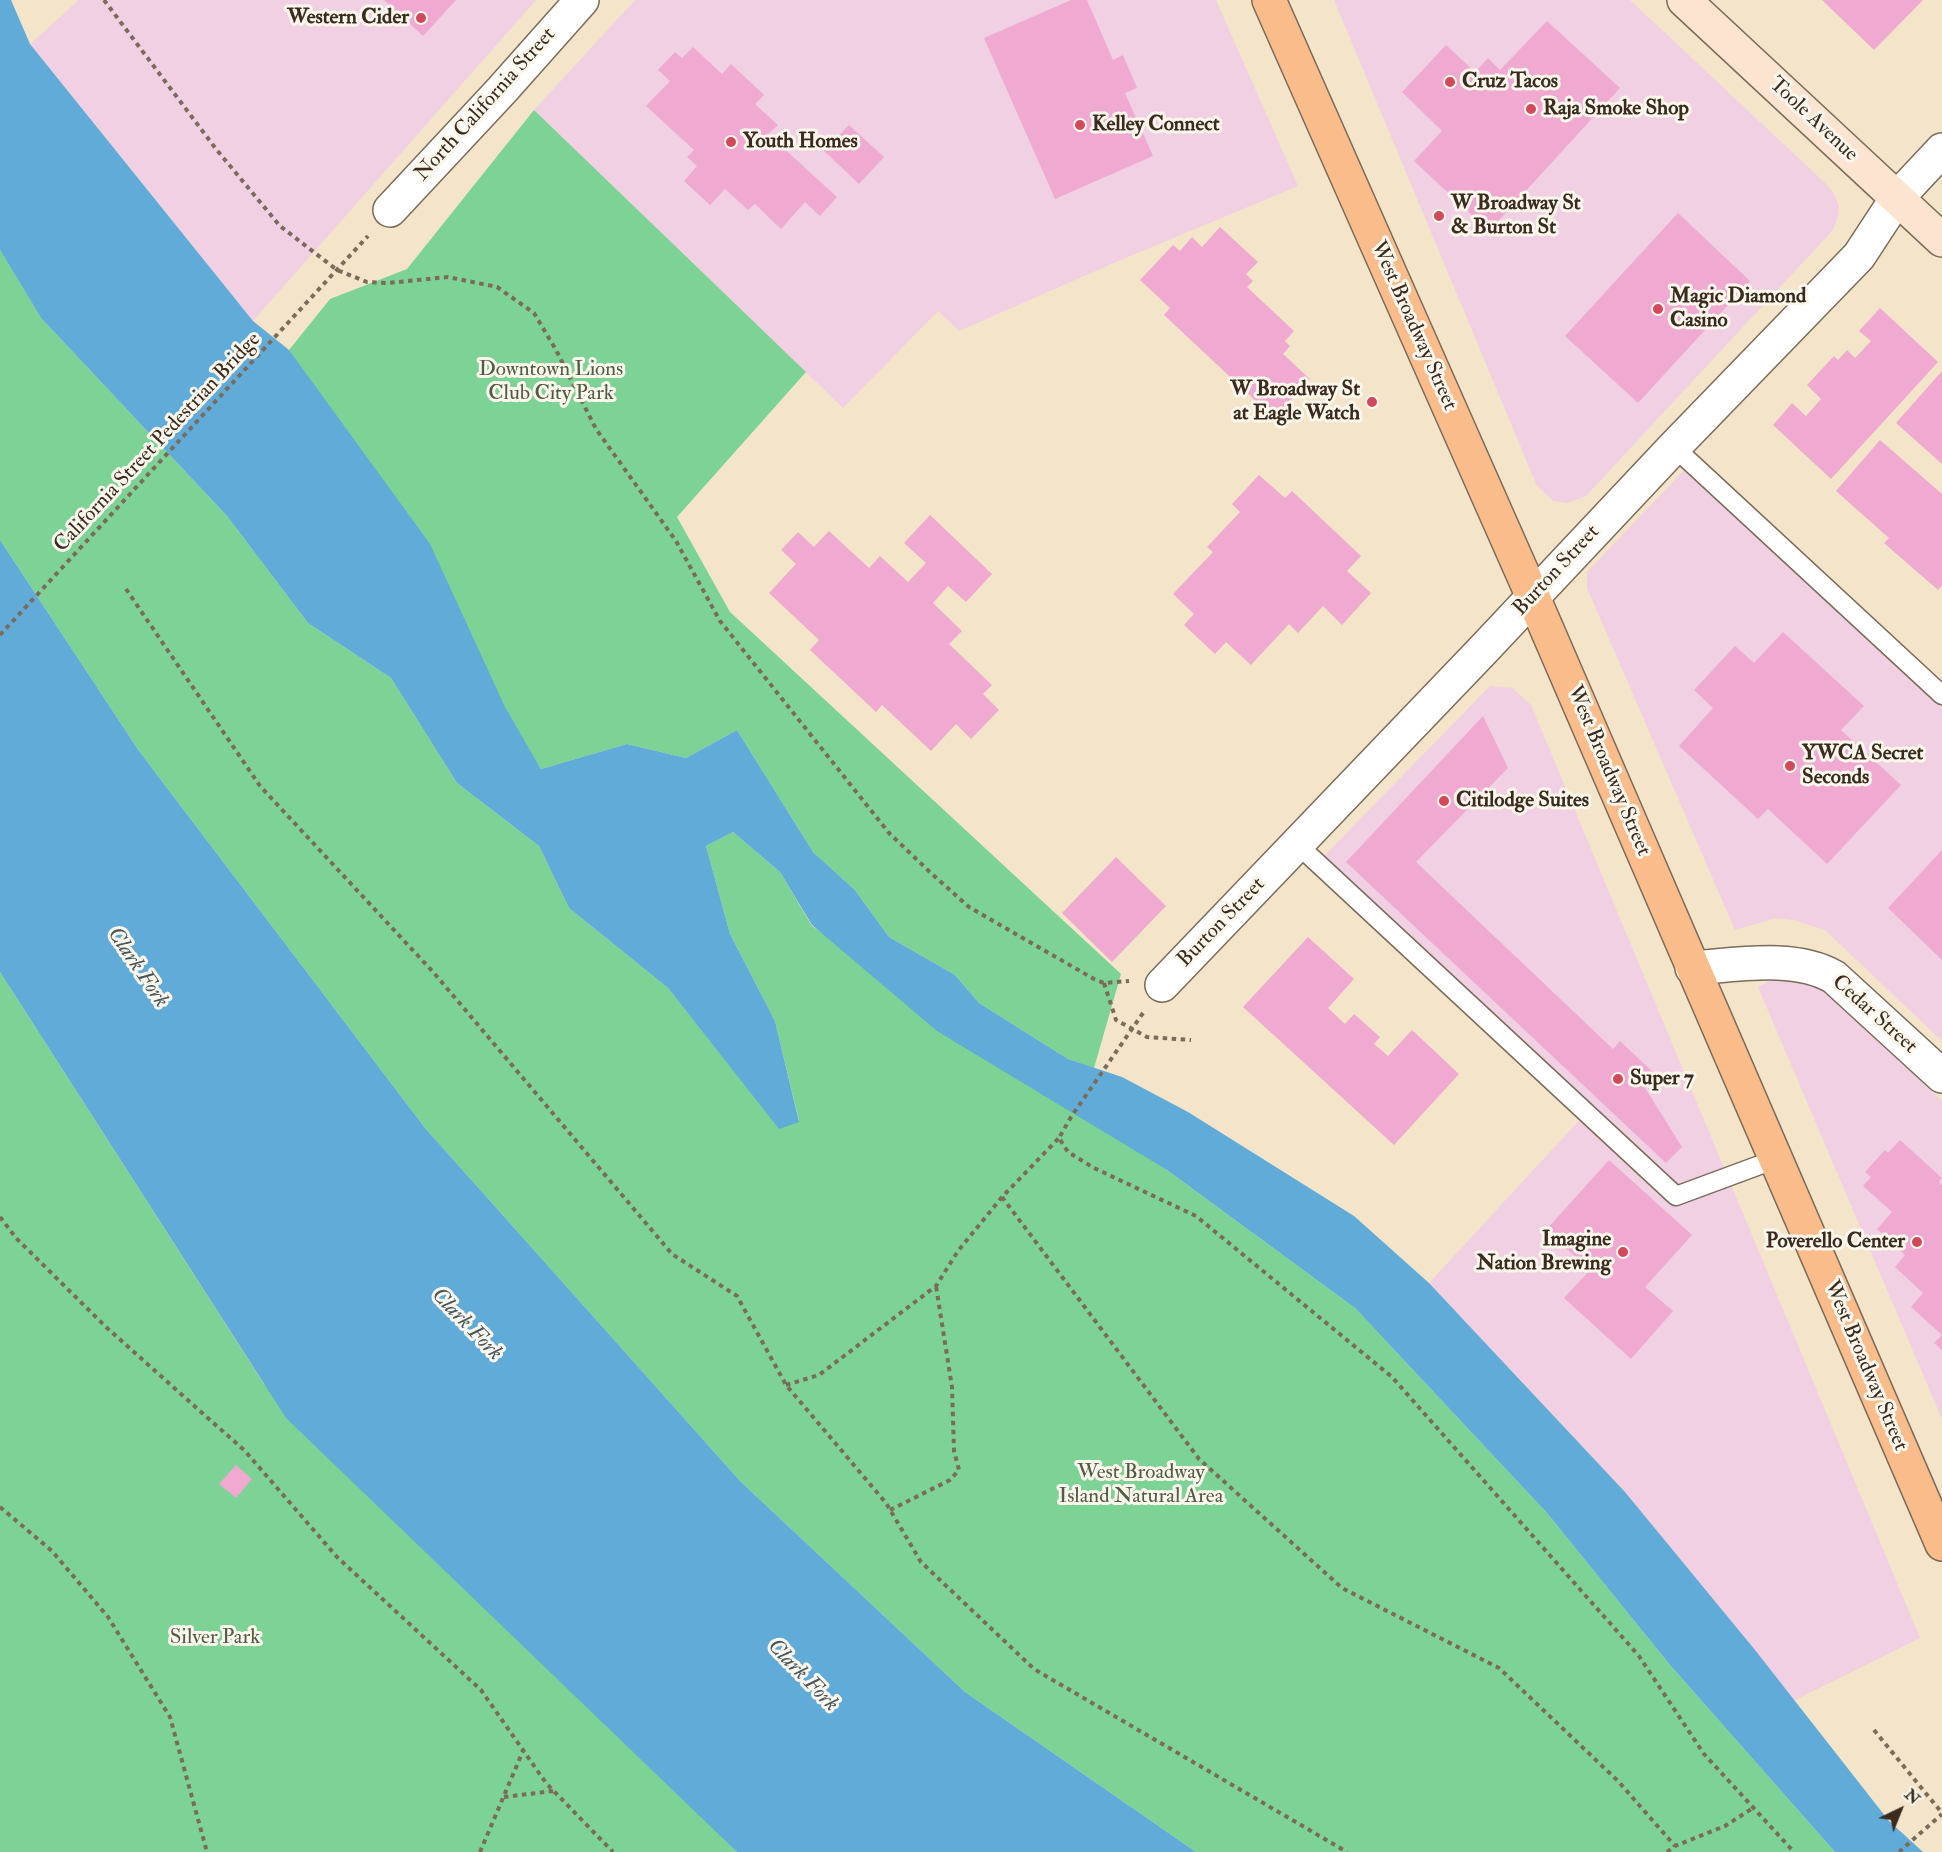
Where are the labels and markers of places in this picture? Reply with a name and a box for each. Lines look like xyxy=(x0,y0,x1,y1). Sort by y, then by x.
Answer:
place label: Western Cider xyxy=(287,5,409,31)
marker: Western Cider xyxy=(414,11,428,25)
place label: Cruz Tacos xyxy=(1462,69,1558,95)
marker: Cruz Tacos xyxy=(1443,75,1457,89)
place label: Raja Smoke Shop xyxy=(1543,96,1689,122)
marker: Raja Smoke Shop xyxy=(1524,102,1538,116)
place label: Kelley Connect xyxy=(1092,112,1219,138)
marker: Kelley Connect xyxy=(1073,118,1087,132)
place label: Youth Homes xyxy=(743,129,858,155)
marker: Youth Homes xyxy=(724,135,738,149)
place label: W Broadway St & Burton St xyxy=(1451,191,1581,241)
marker: W Broadway St & Burton St xyxy=(1432,209,1446,223)
place label: Magic Diamond Casino xyxy=(1670,284,1806,334)
marker: Magic Diamond Casino xyxy=(1651,302,1665,316)
place label: W Broadway St at Eagle Watch xyxy=(1230,377,1360,427)
marker: W Broadway St at Eagle Watch xyxy=(1365,395,1379,409)
place label: YWCA Secret Seconds xyxy=(1802,741,1923,791)
marker: YWCA Secret Seconds xyxy=(1783,759,1797,773)
place label: Citilodge Suites xyxy=(1456,788,1589,814)
marker: Citilodge Suites xyxy=(1437,794,1451,808)
place label: Super 7 xyxy=(1630,1066,1694,1092)
marker: Super 7 xyxy=(1611,1072,1625,1086)
place label: Imagine Nation Brewing xyxy=(1477,1227,1611,1277)
place label: Poverello Center xyxy=(1766,1229,1905,1255)
marker: Poverello Center xyxy=(1910,1235,1924,1249)
marker: Imagine Nation Brewing xyxy=(1616,1245,1630,1259)

